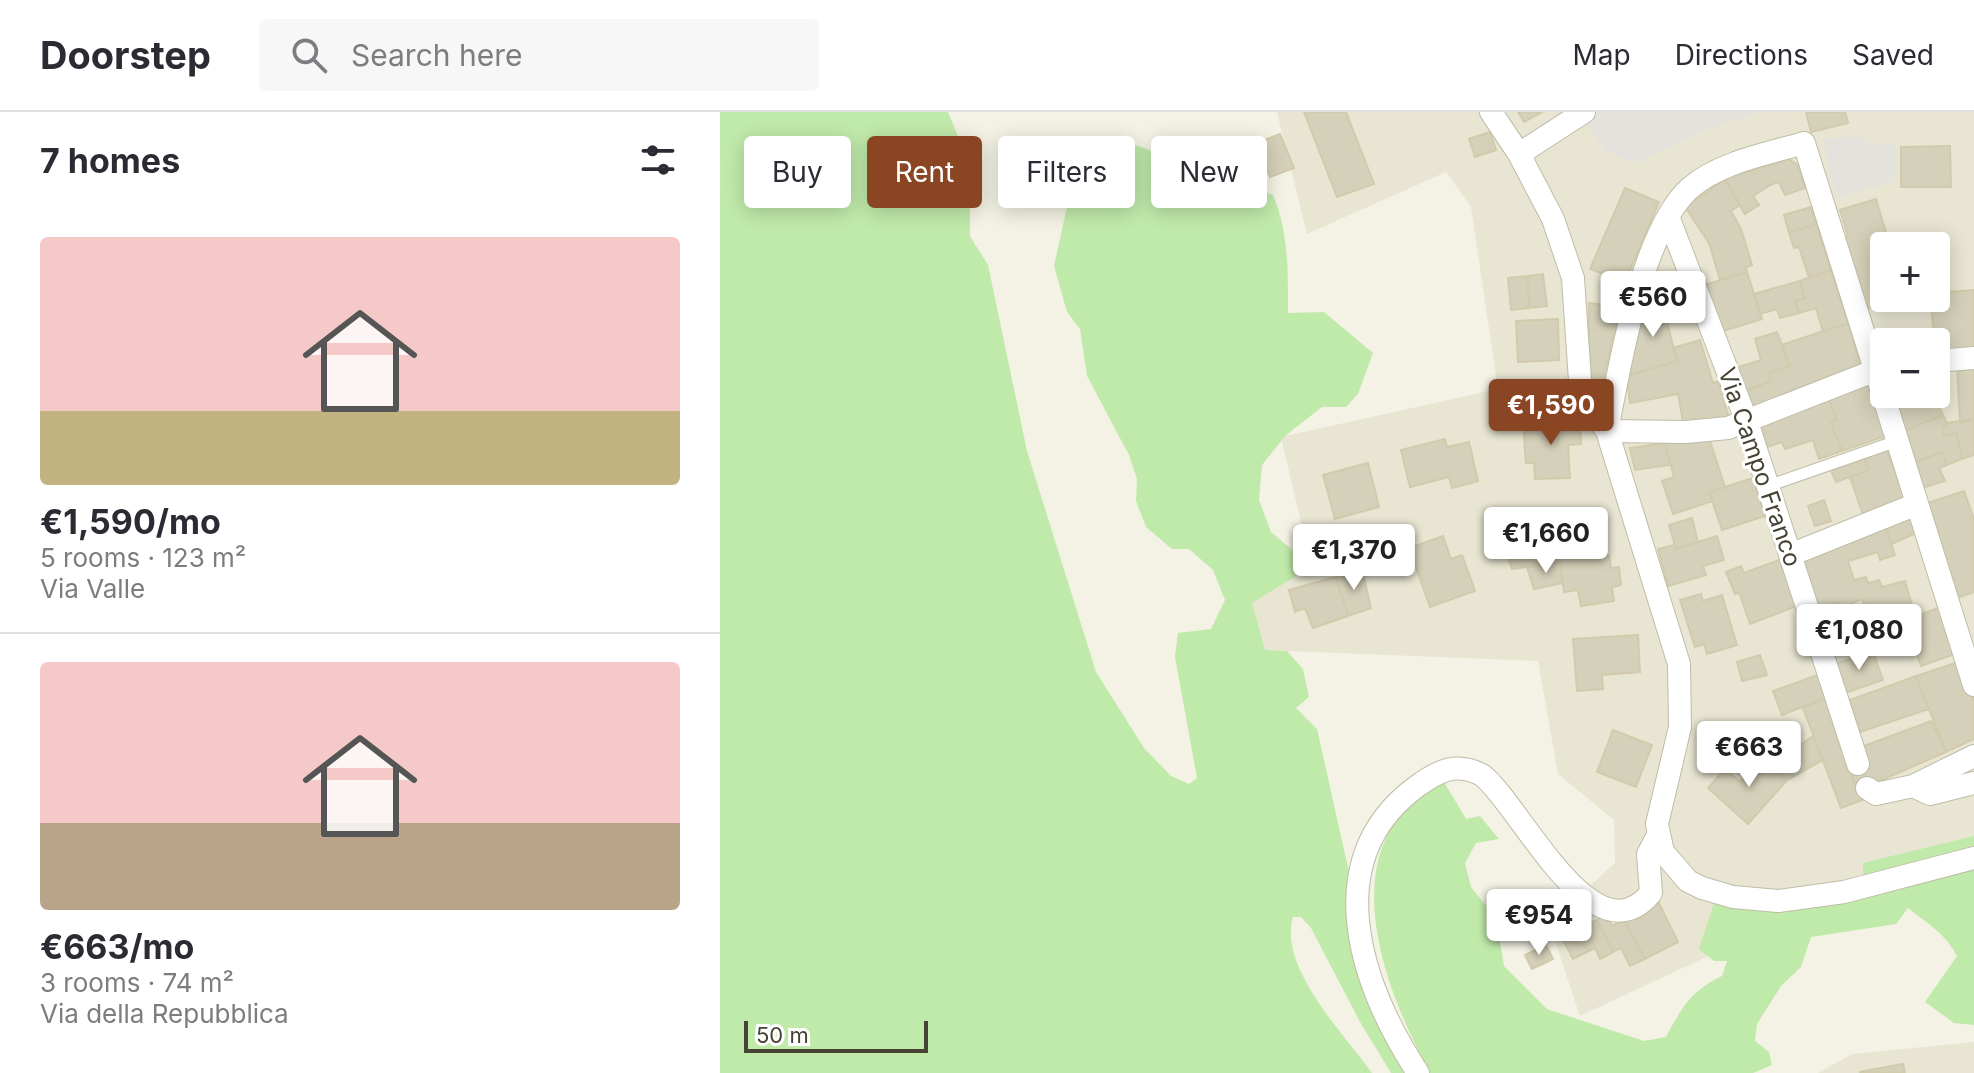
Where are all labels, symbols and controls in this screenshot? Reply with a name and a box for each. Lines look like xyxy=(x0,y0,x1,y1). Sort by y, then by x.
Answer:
search box xyxy=(259,19,819,91)
text: Doorstep xyxy=(40,32,211,78)
icon: search xyxy=(287,33,331,77)
text: Search here xyxy=(351,37,522,73)
text: Map xyxy=(1572,38,1631,72)
text: Directions xyxy=(1675,38,1808,72)
text: Saved xyxy=(1852,38,1934,72)
chip: Buy xyxy=(744,136,851,208)
chip: Rent xyxy=(867,136,982,208)
chip: Filters xyxy=(998,136,1135,208)
chip: New xyxy=(1151,136,1267,208)
icon: filters xyxy=(636,138,680,182)
text: 7 homes xyxy=(40,140,180,181)
map controls xyxy=(1870,232,1950,408)
button: + xyxy=(1870,232,1950,312)
pin: €560 xyxy=(1606,271,1700,339)
text: €560 xyxy=(1619,281,1687,312)
icon: home xyxy=(288,289,432,433)
button: − xyxy=(1870,328,1950,408)
street label: Via Campo Franco xyxy=(1712,364,1808,570)
pin: €1,590 xyxy=(1486,379,1616,447)
text: €1,590 xyxy=(1507,389,1595,420)
text: €1,590/mo xyxy=(40,501,221,542)
pin: €1,660 xyxy=(1481,507,1611,575)
text: €1,660 xyxy=(1502,517,1590,548)
pin: €1,370 xyxy=(1289,524,1419,592)
text: €1,370 xyxy=(1311,534,1397,565)
text: 5 rooms · 123 m² xyxy=(40,542,246,573)
text: Via Valle xyxy=(40,573,145,604)
pin: €1,080 xyxy=(1794,604,1924,672)
text: €1,080 xyxy=(1815,614,1903,645)
icon: home xyxy=(288,714,432,858)
pin: €663 xyxy=(1702,721,1796,789)
text: €663 xyxy=(1715,731,1783,762)
pin: €954 xyxy=(1492,889,1586,957)
text: €954 xyxy=(1505,899,1573,930)
text: €663/mo xyxy=(40,926,194,967)
text: 3 rooms · 74 m² xyxy=(40,967,234,998)
text: Via della Repubblica xyxy=(40,998,289,1029)
scale bar xyxy=(744,1017,928,1053)
text: 50 m xyxy=(756,1022,809,1048)

